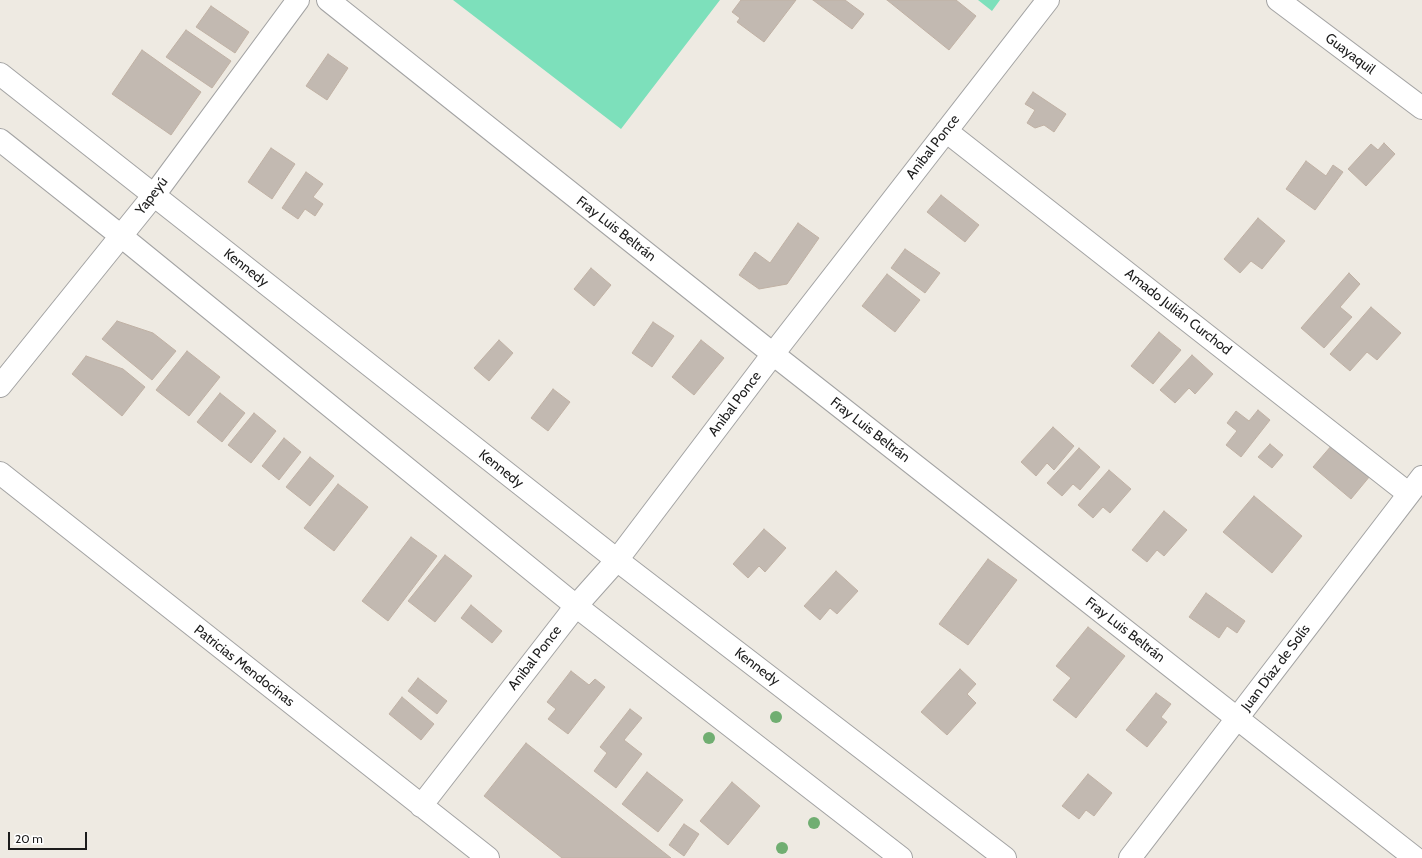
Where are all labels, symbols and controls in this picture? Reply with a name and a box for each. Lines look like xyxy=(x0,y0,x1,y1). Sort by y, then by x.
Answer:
street label: Guayaquil xyxy=(1322,30,1378,78)
street label: Anibal Ponce xyxy=(903,111,963,183)
street label: Yapeyú xyxy=(132,174,172,218)
street label: Fray Luis Beltrán xyxy=(573,193,659,265)
street label: Kennedy xyxy=(220,245,272,291)
street label: Amado Julián Curchod xyxy=(1121,265,1235,359)
street label: Anibal Ponce xyxy=(705,368,765,440)
street label: Fray Luis Beltrán xyxy=(827,394,913,466)
street label: Kennedy xyxy=(475,446,527,492)
street label: Fray Luis Beltrán xyxy=(1082,594,1168,666)
street label: Juan Díaz de Solís xyxy=(1238,621,1314,715)
street label: Patricias Mendocinas xyxy=(190,622,298,710)
street label: Anibal Ponce xyxy=(505,622,565,694)
street label: Kennedy xyxy=(731,645,783,689)
scale bar xyxy=(10,824,89,850)
text: 20 m xyxy=(15,831,43,846)

